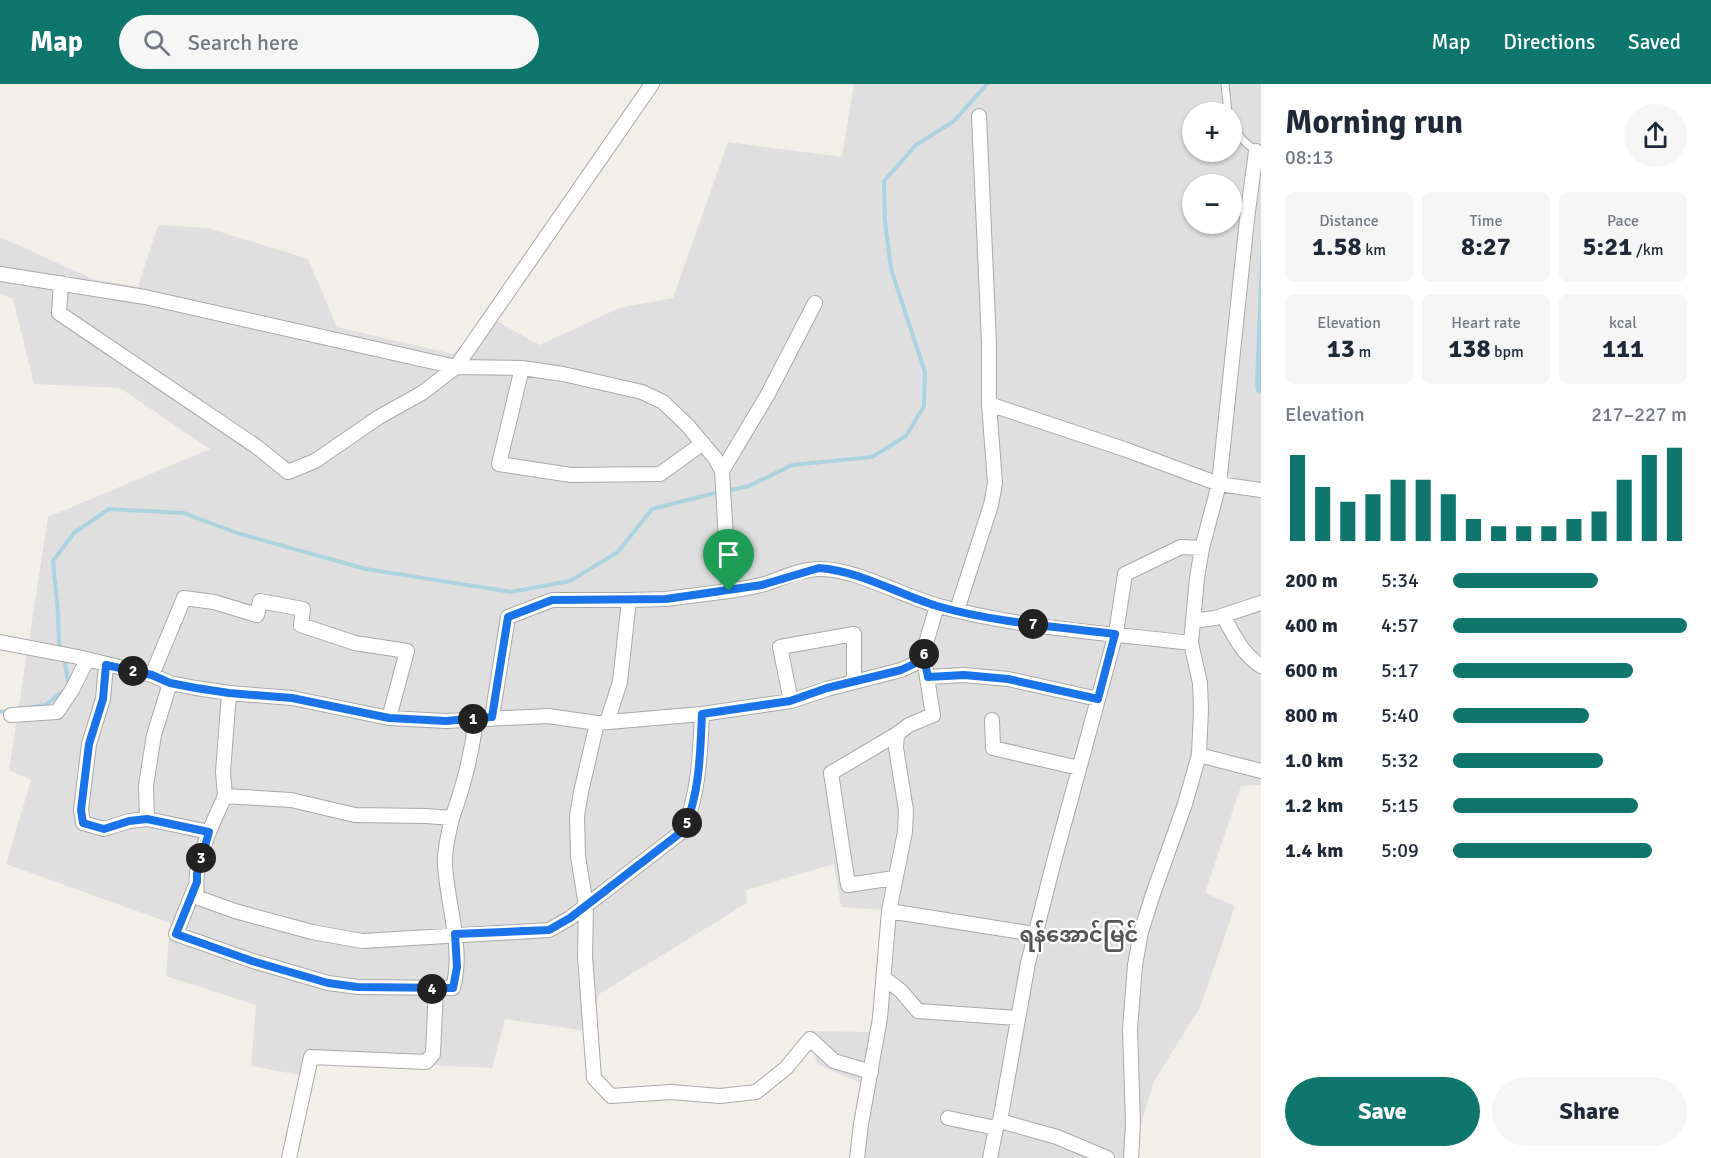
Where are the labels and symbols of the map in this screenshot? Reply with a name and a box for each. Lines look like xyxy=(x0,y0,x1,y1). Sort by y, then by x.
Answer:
pin xyxy=(703,529,754,591)
pin: 7 xyxy=(1018,609,1048,639)
pin: 6 xyxy=(909,639,939,669)
pin: 2 xyxy=(118,656,148,686)
pin: 1 xyxy=(458,704,488,734)
pin: 5 xyxy=(672,808,702,838)
pin: 3 xyxy=(186,843,216,873)
district label: ရန်အောင်မြင် xyxy=(1020,919,1138,952)
pin: 4 xyxy=(417,974,447,1004)

